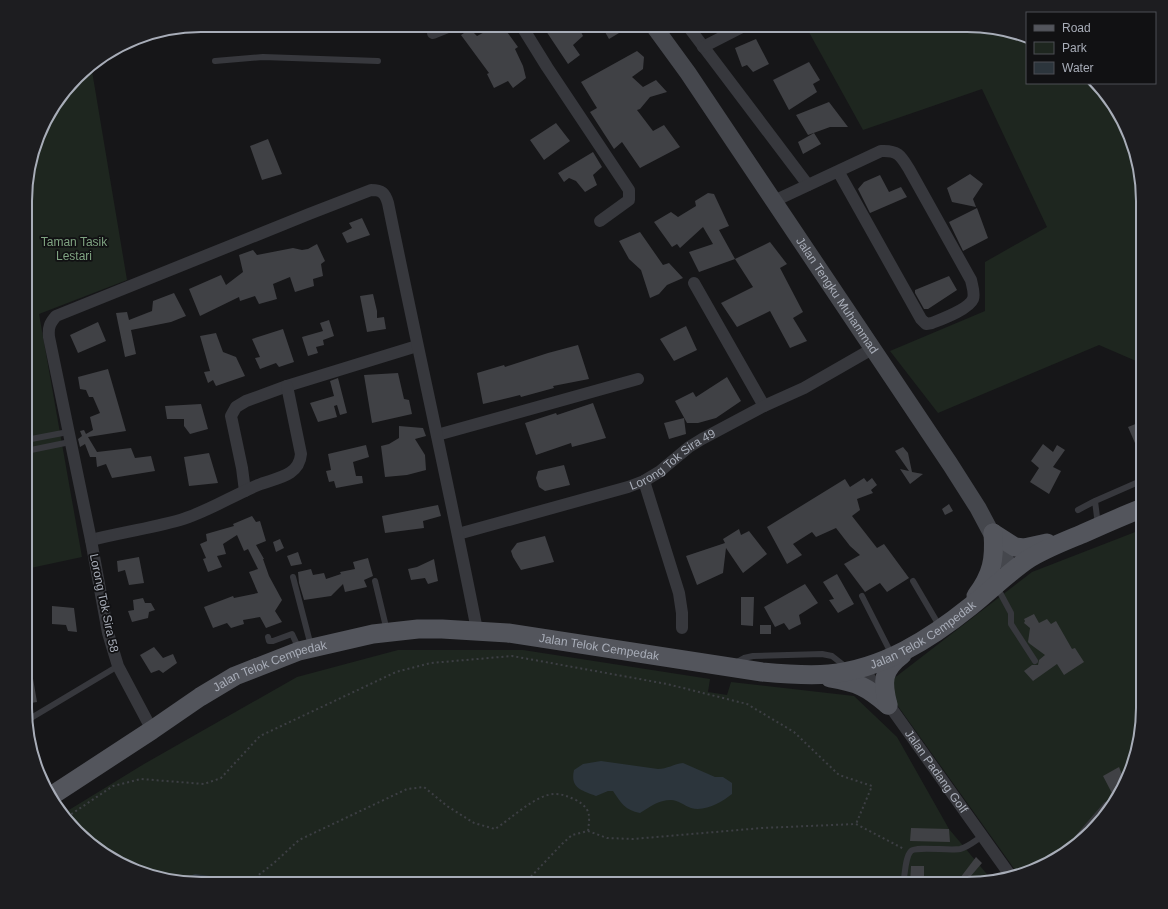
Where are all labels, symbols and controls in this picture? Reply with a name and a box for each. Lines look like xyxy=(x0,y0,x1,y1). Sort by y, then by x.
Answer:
legend xyxy=(1026,12,1156,84)
text: Road xyxy=(1062,21,1091,35)
text: Park xyxy=(1062,41,1088,55)
text: Water xyxy=(1062,61,1094,75)
street label: Jalan Tengku Muhammad xyxy=(793,234,881,356)
park label: Taman Tasik Lestari xyxy=(41,235,108,263)
street label: Lorong Tok Sira 49 xyxy=(628,426,718,493)
street label: Lorong Tok Sira 58 xyxy=(87,552,121,654)
street label: Jalan Telok Cempedak xyxy=(868,597,979,672)
street label: Jalan Telok Cempedak xyxy=(538,631,661,663)
street label: Jalan Telok Cempedak xyxy=(210,638,329,695)
street label: Jalan Padang Golf xyxy=(902,727,971,816)

